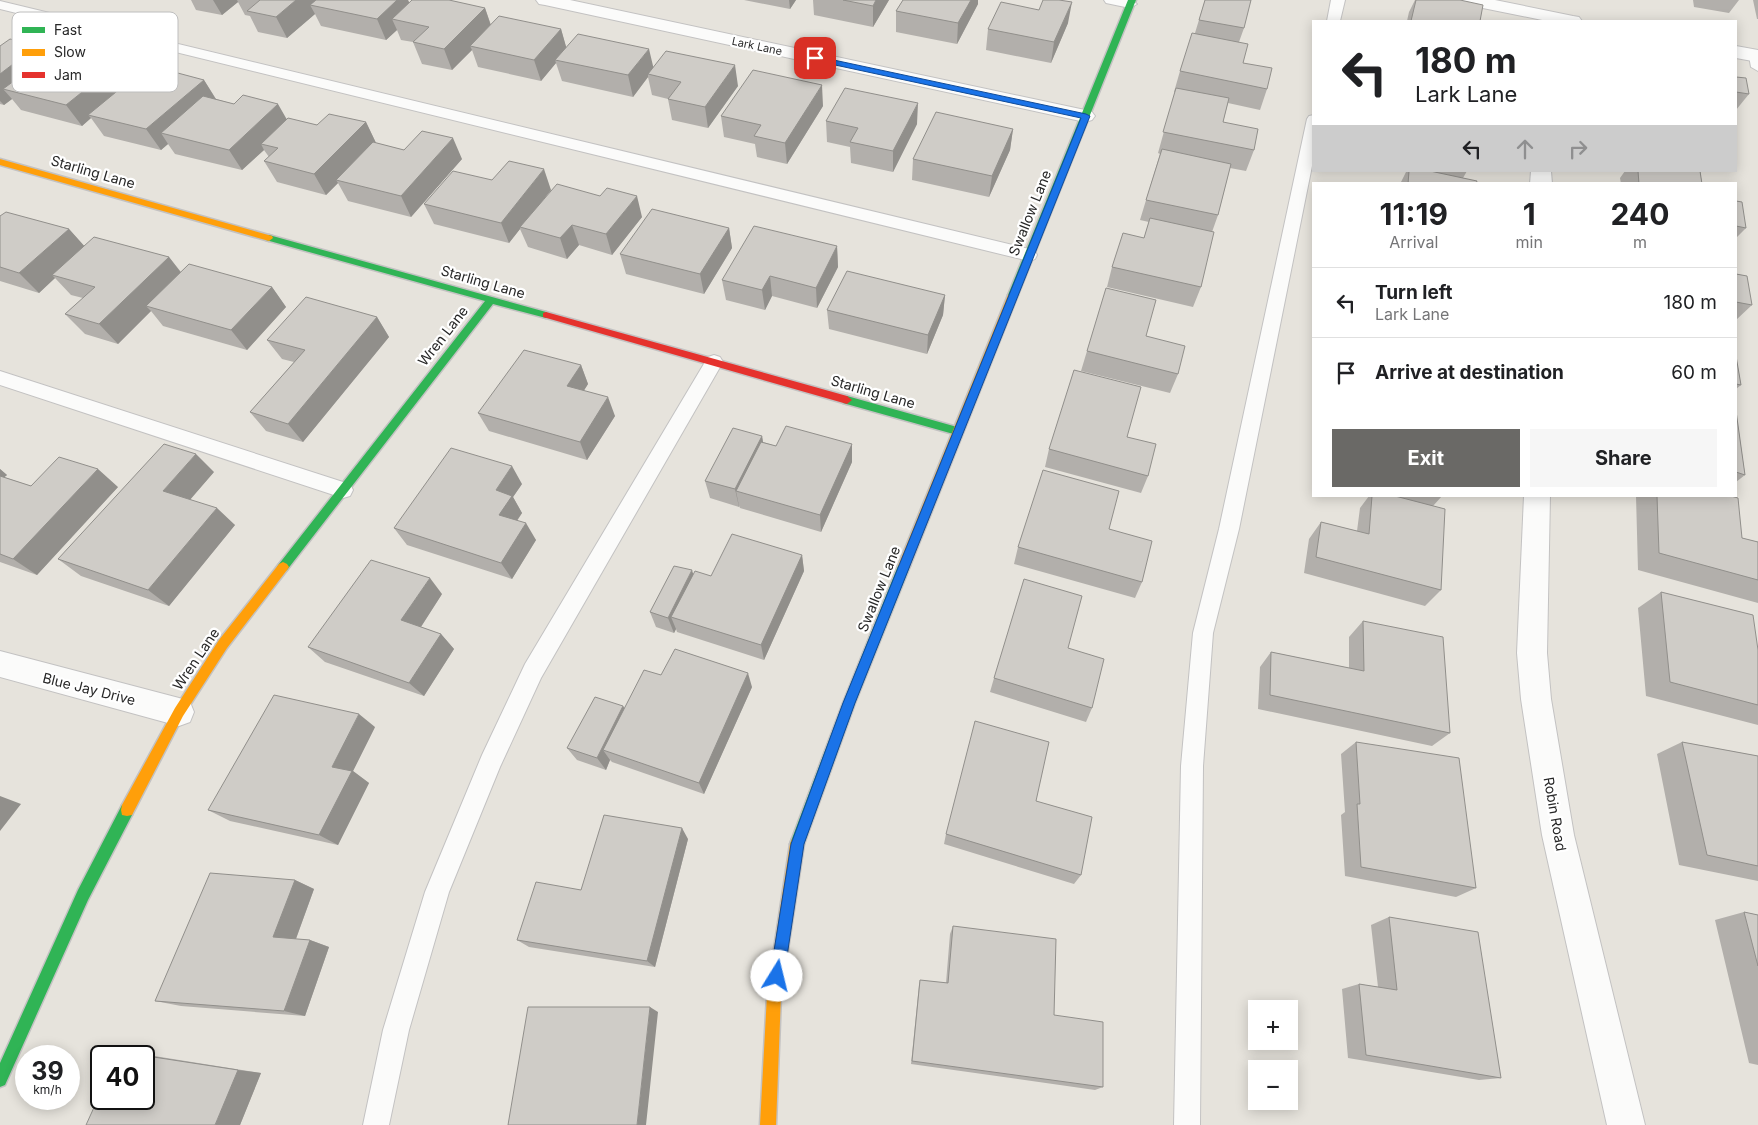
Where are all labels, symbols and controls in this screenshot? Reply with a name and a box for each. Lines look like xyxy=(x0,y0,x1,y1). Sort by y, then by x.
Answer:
legend xyxy=(12,12,178,92)
text: Fast xyxy=(54,21,82,38)
street label: Lark Lane xyxy=(731,34,783,58)
pin xyxy=(794,37,836,79)
text: 180 m xyxy=(1415,39,1517,81)
icon: left xyxy=(1332,40,1397,105)
text: Slow xyxy=(54,43,86,60)
icon: arrive xyxy=(801,44,829,72)
text: Jam xyxy=(54,66,82,83)
text: Lark Lane xyxy=(1415,81,1517,107)
icon: left xyxy=(1458,135,1486,163)
icon: ahead xyxy=(1511,135,1539,163)
icon: right xyxy=(1564,135,1592,163)
street label: Starling Lane xyxy=(49,151,137,192)
street label: Swallow Lane xyxy=(1005,168,1054,258)
text: 11:19 xyxy=(1380,196,1448,232)
text: 1 xyxy=(1523,196,1536,232)
text: 240 xyxy=(1610,196,1669,232)
text: Arrival xyxy=(1389,232,1438,252)
text: min xyxy=(1516,232,1543,252)
text: m xyxy=(1633,232,1647,252)
street label: Starling Lane xyxy=(439,261,527,302)
text: Turn left xyxy=(1375,281,1453,304)
icon: left xyxy=(1332,289,1360,317)
text: 180 m xyxy=(1664,291,1717,314)
street label: Wren Lane xyxy=(414,303,471,369)
text: Lark Lane xyxy=(1375,304,1449,324)
icon: arrive xyxy=(1332,359,1360,387)
text: Arrive at destination xyxy=(1375,361,1564,384)
text: 60 m xyxy=(1671,361,1717,384)
street label: Starling Lane xyxy=(829,371,917,412)
button: Exit xyxy=(1332,429,1520,487)
button: Share xyxy=(1530,429,1717,487)
street label: Swallow Lane xyxy=(854,544,903,634)
street label: Wren Lane xyxy=(169,625,222,693)
street label: Blue Jay Drive xyxy=(41,669,137,708)
street label: Robin Road xyxy=(1541,775,1570,852)
position arrow xyxy=(750,949,802,1001)
map controls xyxy=(1248,1000,1298,1110)
button: + xyxy=(1248,1000,1298,1050)
speed limit sign: 40 xyxy=(90,1045,155,1110)
text: 39 xyxy=(31,1056,64,1086)
button: − xyxy=(1248,1060,1298,1110)
text: km/h xyxy=(33,1082,62,1097)

